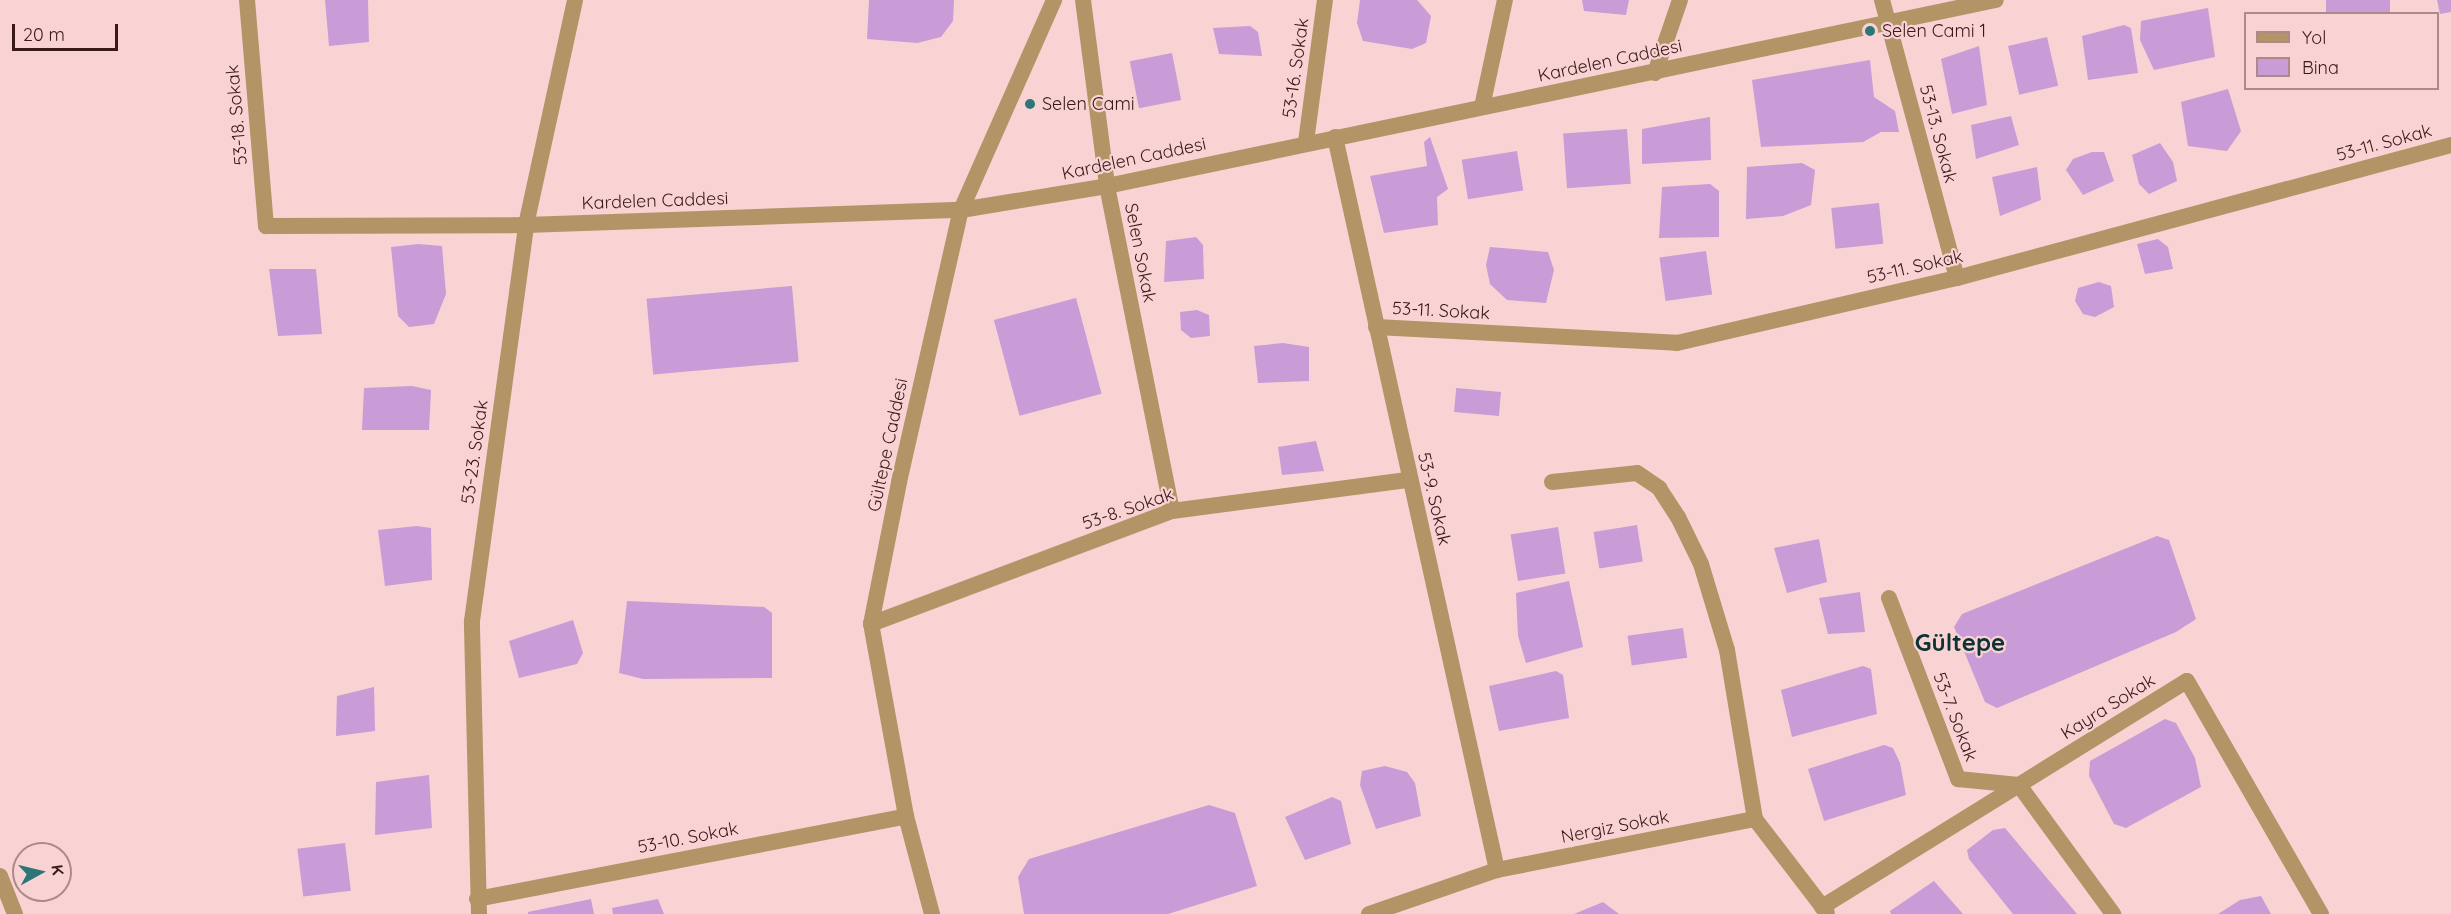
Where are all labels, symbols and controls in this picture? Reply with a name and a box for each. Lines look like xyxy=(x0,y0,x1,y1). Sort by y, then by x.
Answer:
scale bar xyxy=(15,12,122,50)
legend xyxy=(2244,12,2439,90)
street label: 53-16. Sokak xyxy=(1278,16,1314,120)
place label: Selen Cami 1 xyxy=(1882,20,1986,42)
text: 20 m xyxy=(23,23,65,46)
marker: Selen Cami 1 xyxy=(1863,24,1877,38)
text: Yol xyxy=(2302,26,2326,49)
street label: Kardelen Caddesi xyxy=(1536,35,1684,87)
text: Bina xyxy=(2302,56,2339,79)
street label: 53-18. Sokak xyxy=(222,64,252,166)
street label: 53-13. Sokak xyxy=(1915,83,1961,185)
place label: Selen Cami xyxy=(1042,93,1135,115)
marker: Selen Cami xyxy=(1023,97,1037,111)
street label: 53-11. Sokak xyxy=(2334,120,2434,166)
street label: Kardelen Caddesi xyxy=(1060,133,1208,185)
street label: Kardelen Caddesi xyxy=(581,188,729,214)
street label: Selen Sokak xyxy=(1120,201,1160,305)
street label: 53-11. Sokak xyxy=(1865,245,1965,289)
street label: 53-11. Sokak xyxy=(1392,298,1490,324)
street label: Gültepe Caddesi xyxy=(863,376,913,514)
street label: 53-23. Sokak xyxy=(457,399,493,505)
street label: 53-9. Sokak xyxy=(1413,450,1455,548)
street label: 53-8. Sokak xyxy=(1079,483,1177,535)
district label: Gültepe xyxy=(1915,629,2005,657)
street label: 53-7. Sokak xyxy=(1928,669,1982,765)
street label: Kayra Sokak xyxy=(2057,670,2159,744)
street label: Nergiz Sokak xyxy=(1559,806,1671,848)
street label: 53-10. Sokak xyxy=(636,818,740,858)
north arrow xyxy=(12,842,72,902)
text: K xyxy=(47,863,68,876)

